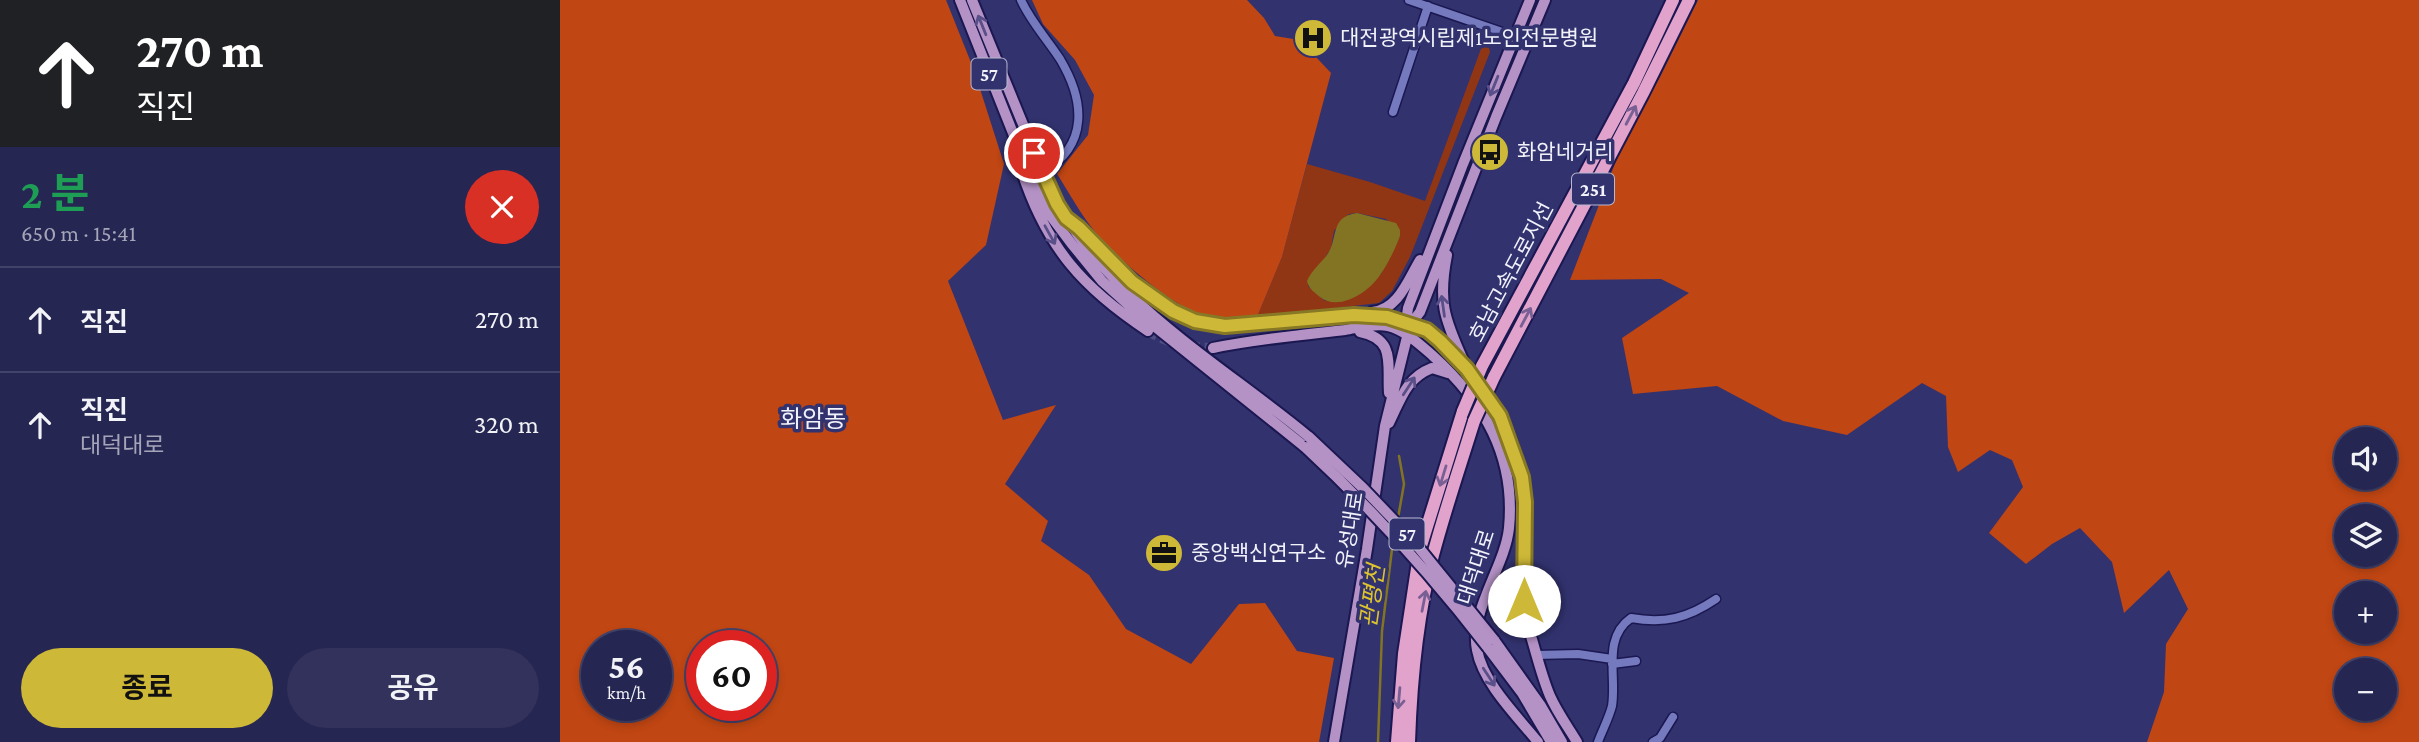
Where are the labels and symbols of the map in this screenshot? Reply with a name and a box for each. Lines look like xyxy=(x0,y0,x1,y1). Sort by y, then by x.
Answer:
one-way arrow xyxy=(974,15,987,36)
hospital icon: 대전광역시립제1노인전문병원 xyxy=(1292,17,1334,59)
place label: 대전광역시립제1노인전문병원 xyxy=(1340,26,1598,50)
road number: 57 xyxy=(972,58,1006,90)
one-way arrow xyxy=(1487,74,1500,96)
one-way arrow xyxy=(1625,105,1639,126)
pin xyxy=(1004,123,1064,183)
bus stop icon: 화암네거리 xyxy=(1469,131,1511,173)
place label: 화암네거리 xyxy=(1517,140,1614,164)
road number: 251 xyxy=(1572,174,1614,204)
street label: 호남고속도로지선 xyxy=(1464,198,1558,346)
one-way arrow xyxy=(1044,224,1057,245)
one-way arrow xyxy=(1437,295,1450,317)
one-way arrow xyxy=(1519,307,1533,328)
one-way arrow xyxy=(1402,377,1417,396)
district label: 화암동 xyxy=(780,405,846,432)
one-way arrow xyxy=(1435,464,1448,486)
street label: 유성대로 xyxy=(1332,490,1368,570)
road number: 57 xyxy=(1390,519,1424,550)
street label: 대덕대로 xyxy=(1453,527,1499,607)
office icon: 중앙백신연구소 xyxy=(1143,532,1185,574)
place label: 중앙백신연구소 xyxy=(1191,541,1326,565)
water label: 관평천 xyxy=(1355,560,1390,629)
position arrow xyxy=(1487,564,1561,638)
one-way arrow xyxy=(1417,590,1431,613)
speed limit sign: 60 xyxy=(686,630,777,721)
one-way arrow xyxy=(1482,667,1496,687)
one-way arrow xyxy=(1392,687,1405,709)

